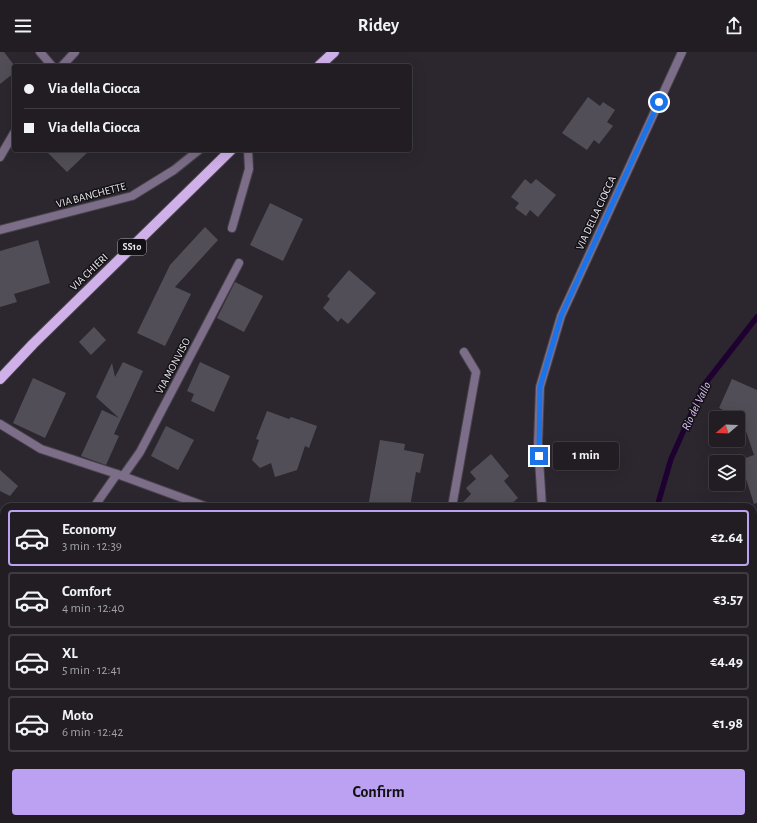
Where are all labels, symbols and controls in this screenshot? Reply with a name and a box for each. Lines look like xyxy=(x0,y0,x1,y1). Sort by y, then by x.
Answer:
icon: menu xyxy=(12,15,34,37)
icon: share xyxy=(723,15,745,37)
text: Ridey xyxy=(358,17,399,35)
text: Via della Ciocca xyxy=(48,81,140,96)
route start xyxy=(650,93,668,111)
text: Via della Ciocca xyxy=(48,120,140,135)
street label: VIA DELLA CIOCCA xyxy=(574,174,618,252)
street label: VIA BANCHETTE xyxy=(55,180,128,210)
road number: SS10 xyxy=(118,239,146,255)
street label: VIA CHIERI xyxy=(68,251,110,293)
street label: VIA MONVISO xyxy=(154,336,192,396)
water label: Rio del Vallo xyxy=(679,380,713,432)
north arrow xyxy=(709,411,745,447)
map controls xyxy=(709,411,745,491)
callout: 1 min xyxy=(553,442,619,470)
route end xyxy=(530,447,548,465)
text: 1 min xyxy=(572,449,600,462)
button: layers xyxy=(709,455,745,491)
icon: car xyxy=(14,520,50,556)
text: Economy xyxy=(62,522,116,537)
text: €2.64 xyxy=(711,530,743,545)
text: 3 min · 12:39 xyxy=(62,540,122,553)
icon: car xyxy=(14,582,50,618)
text: Comfort xyxy=(62,584,111,599)
text: €3.57 xyxy=(713,592,743,607)
text: 4 min · 12:40 xyxy=(62,602,124,615)
icon: car xyxy=(14,644,50,680)
text: XL xyxy=(62,646,78,661)
text: €4.49 xyxy=(710,654,743,669)
text: 5 min · 12:41 xyxy=(62,664,121,677)
icon: car xyxy=(14,706,50,742)
text: Moto xyxy=(62,708,94,723)
text: €1.98 xyxy=(713,716,743,731)
text: 6 min · 12:42 xyxy=(62,726,123,739)
button: Confirm xyxy=(12,769,745,815)

